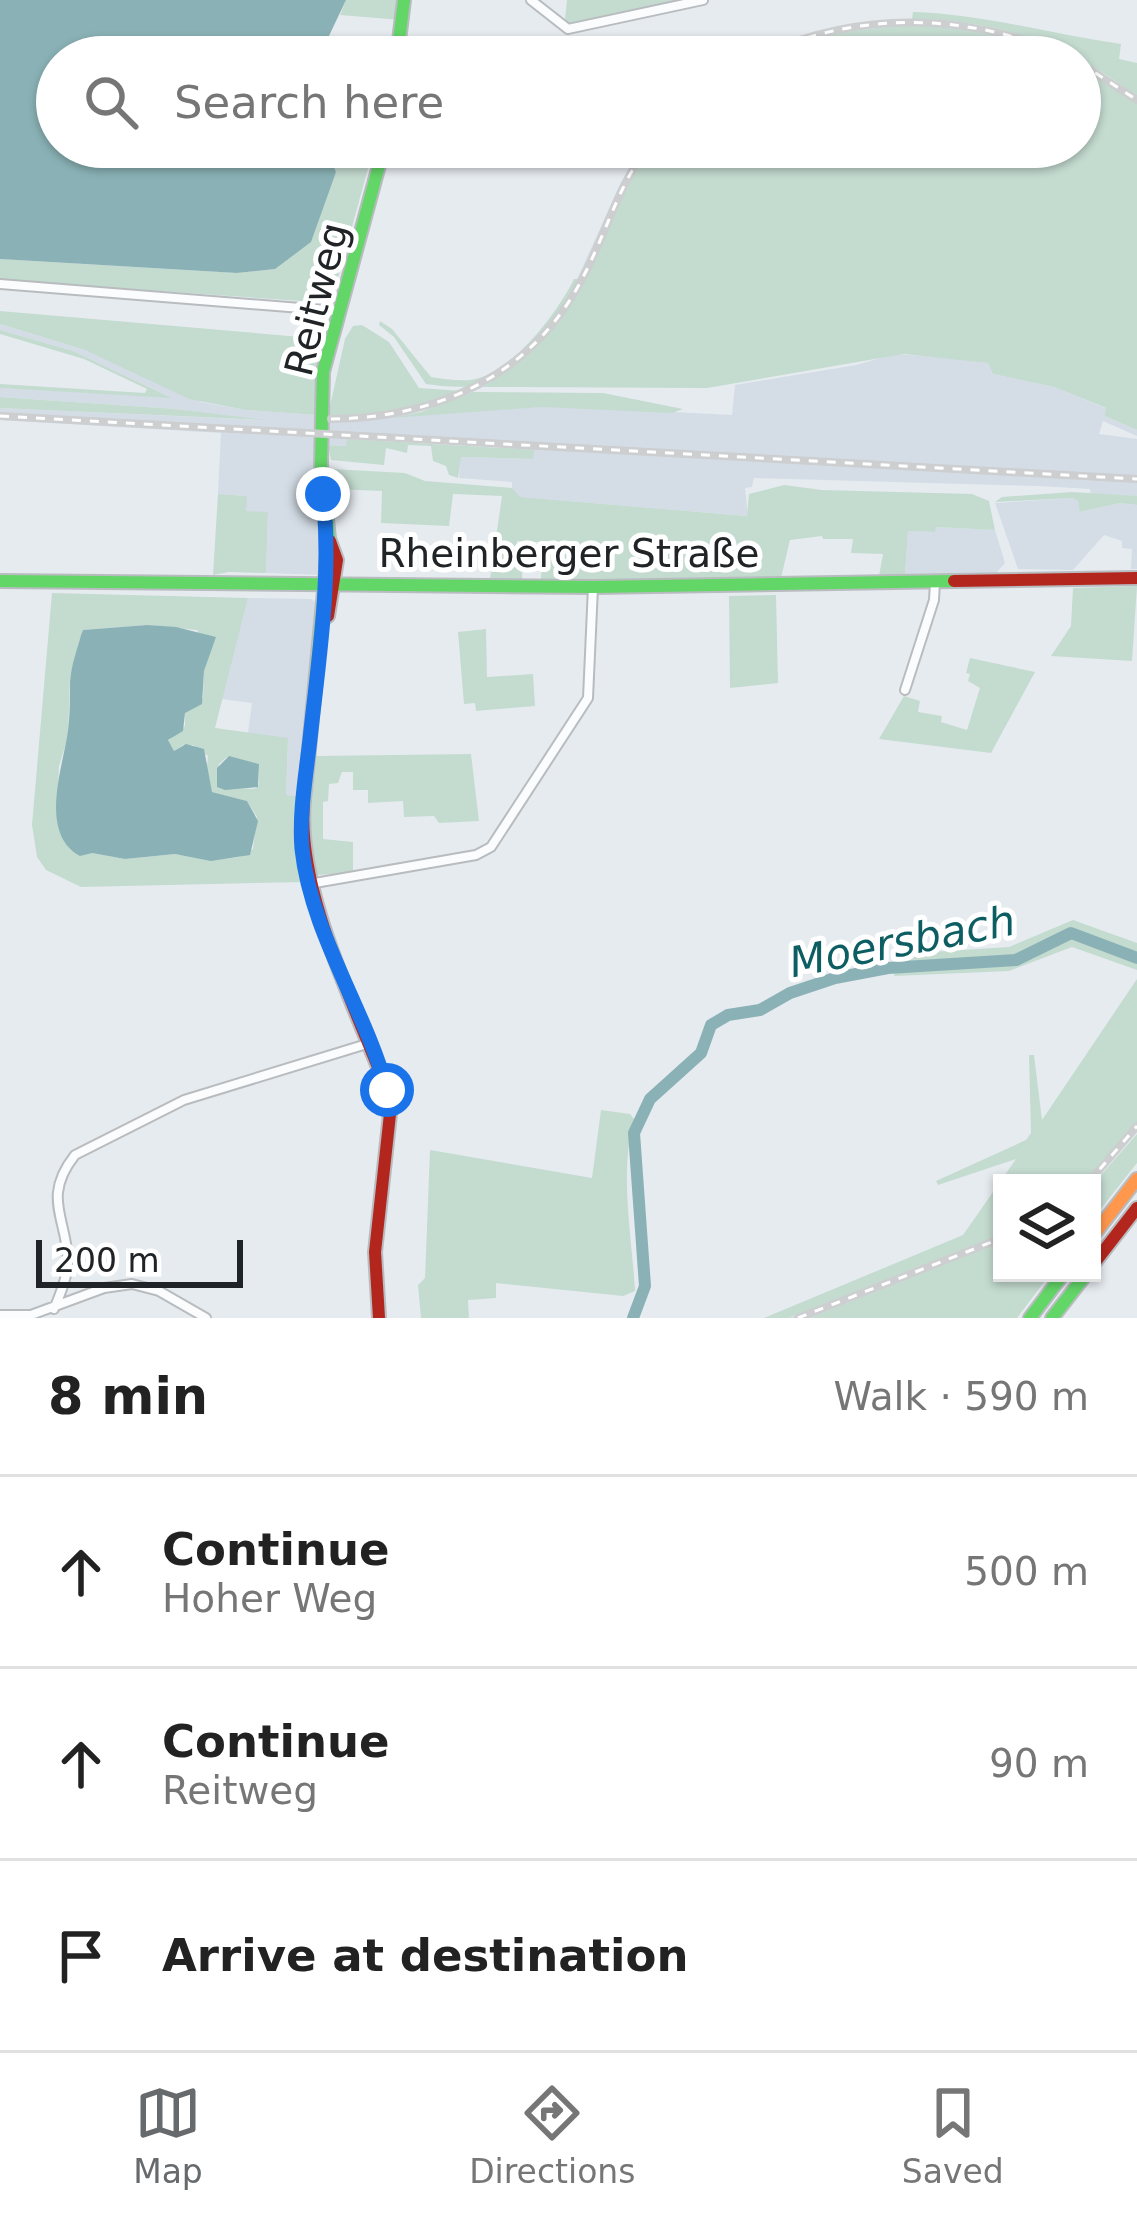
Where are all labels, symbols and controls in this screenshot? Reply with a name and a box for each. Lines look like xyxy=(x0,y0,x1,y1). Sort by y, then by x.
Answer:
search box xyxy=(36,36,1101,168)
icon: search xyxy=(78,69,144,135)
text: Search here xyxy=(174,76,444,129)
street label: Reitweg xyxy=(276,218,357,380)
route end xyxy=(296,467,350,521)
street label: Rheinberger Straße xyxy=(378,531,760,576)
water label: Moersbach xyxy=(785,896,1019,987)
route start xyxy=(360,1063,414,1117)
map controls xyxy=(993,1174,1101,1282)
button: layers xyxy=(993,1174,1101,1282)
scale bar xyxy=(36,1234,243,1287)
text: 200 m xyxy=(54,1241,160,1280)
text: 8 min xyxy=(48,1367,208,1426)
text: Walk · 590 m xyxy=(834,1374,1089,1419)
text: Continue xyxy=(162,1523,390,1576)
icon: ahead xyxy=(48,1539,114,1605)
text: 500 m xyxy=(964,1549,1089,1594)
text: Hoher Weg xyxy=(162,1576,377,1621)
text: Continue xyxy=(162,1715,390,1768)
icon: ahead xyxy=(48,1731,114,1797)
text: 90 m xyxy=(989,1741,1089,1786)
text: Reitweg xyxy=(162,1768,318,1813)
icon: arrive xyxy=(48,1923,114,1989)
text: Arrive at destination xyxy=(162,1929,688,1982)
tab: Map xyxy=(133,2080,203,2191)
tab: Directions xyxy=(469,2080,635,2191)
tab: Saved xyxy=(902,2080,1004,2191)

